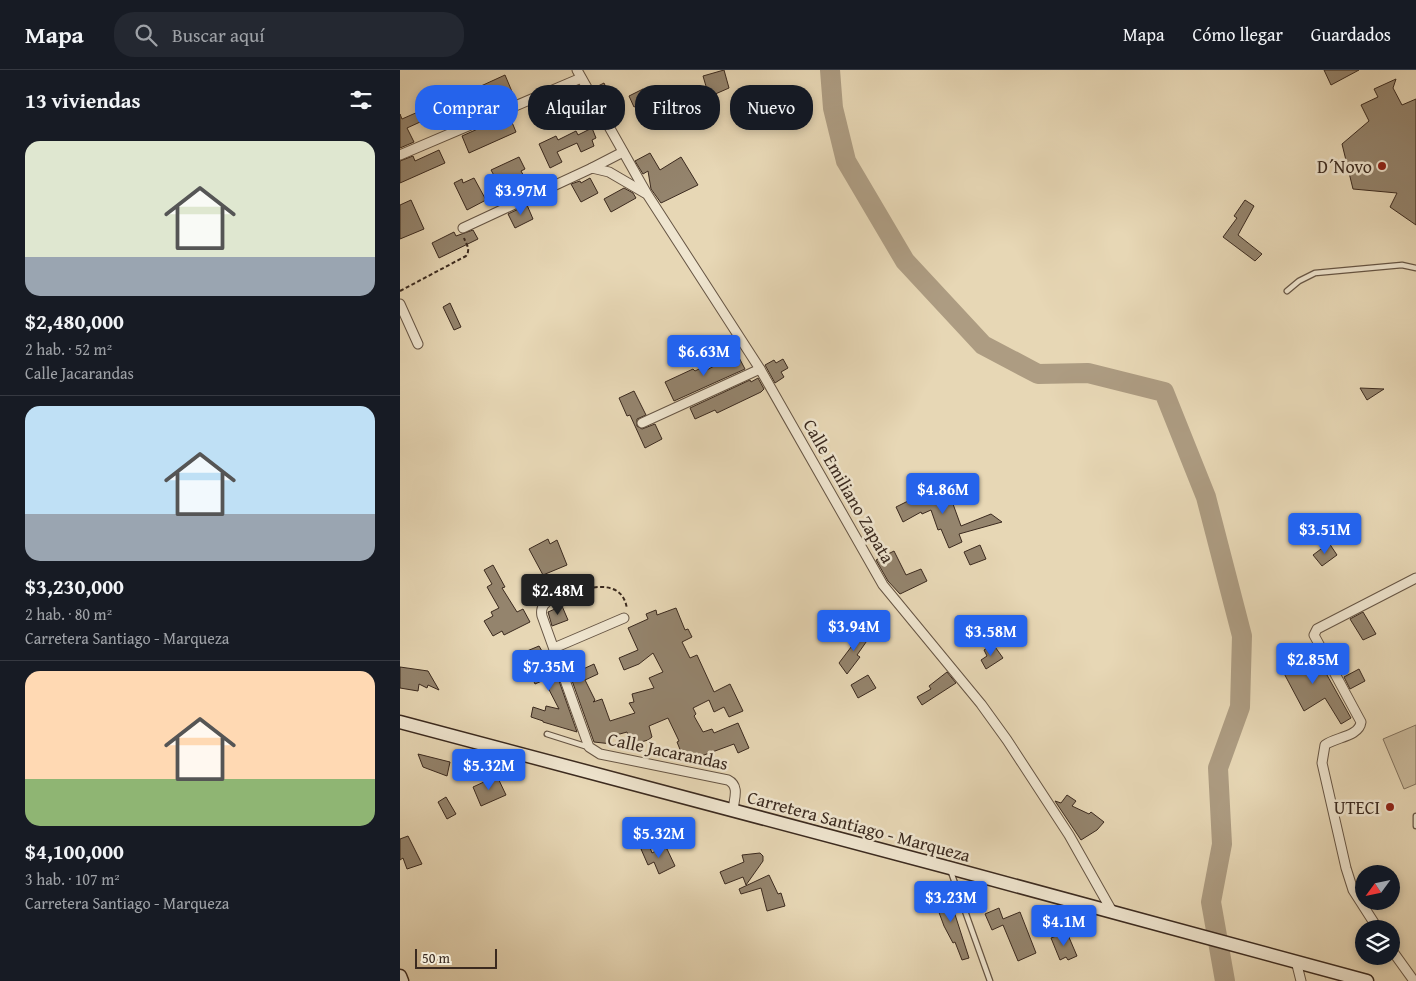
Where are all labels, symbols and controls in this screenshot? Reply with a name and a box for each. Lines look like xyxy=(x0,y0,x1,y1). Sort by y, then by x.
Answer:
search box xyxy=(114,12,464,57)
text: Mapa xyxy=(25,17,84,52)
icon: search xyxy=(132,21,160,49)
text: Buscar aquí xyxy=(172,21,265,49)
text: Mapa xyxy=(1123,21,1165,48)
text: Cómo llegar xyxy=(1193,21,1283,48)
text: Guardados xyxy=(1311,21,1391,48)
text: 13 viviendas xyxy=(25,85,141,116)
chip: Comprar xyxy=(415,85,518,130)
chip: Alquilar xyxy=(528,85,625,130)
chip: Filtros xyxy=(635,85,720,130)
chip: Nuevo xyxy=(730,85,813,130)
icon: filters xyxy=(347,86,375,114)
place label: D´Novo xyxy=(1317,153,1372,180)
marker: D´Novo xyxy=(1376,160,1388,172)
icon: home xyxy=(155,173,245,263)
pin: $3.97M xyxy=(480,174,562,216)
text: $3.97M xyxy=(495,178,547,202)
text: $2,480,000 xyxy=(25,306,124,337)
pin: $6.63M xyxy=(663,334,745,377)
text: 2 hab. · 52 m² xyxy=(25,337,112,361)
text: $6.63M xyxy=(678,339,730,363)
text: Calle Jacarandas xyxy=(25,361,134,385)
street label: Calle Emiliano Zapata xyxy=(797,414,902,569)
icon: home xyxy=(155,439,245,529)
pin: $4.86M xyxy=(902,472,984,515)
text: $4.86M xyxy=(917,477,969,501)
pin: $3.51M xyxy=(1284,512,1366,555)
text: $3.51M xyxy=(1299,517,1351,541)
text: $3,230,000 xyxy=(25,571,124,602)
pin: $2.48M xyxy=(517,574,599,616)
text: $2.48M xyxy=(532,578,584,602)
text: 2 hab. · 80 m² xyxy=(25,602,112,626)
pin: $3.94M xyxy=(813,610,895,652)
text: $3.94M xyxy=(828,614,880,638)
pin: $3.58M xyxy=(950,614,1032,657)
text: $3.58M xyxy=(965,619,1017,643)
text: Carretera Santiago - Marqueza xyxy=(25,626,229,650)
pin: $2.85M xyxy=(1272,642,1354,685)
text: $2.85M xyxy=(1287,647,1339,671)
pin: $7.35M xyxy=(508,650,590,692)
text: $7.35M xyxy=(523,654,575,678)
icon: home xyxy=(155,704,245,794)
street label: Calle Jacarandas xyxy=(605,725,731,777)
pin: $5.32M xyxy=(448,748,530,791)
text: $5.32M xyxy=(463,753,515,777)
street label: Carretera Santiago - Marqueza xyxy=(744,783,974,869)
place label: UTECI xyxy=(1334,794,1380,821)
marker: UTECI xyxy=(1384,801,1396,813)
pin: $5.32M xyxy=(618,816,700,859)
text: $5.32M xyxy=(633,821,685,845)
text: $4,100,000 xyxy=(25,836,124,867)
north arrow xyxy=(1355,865,1400,910)
map controls xyxy=(1355,865,1400,965)
text: 3 hab. · 107 m² xyxy=(25,867,120,891)
pin: $3.23M xyxy=(910,880,992,923)
text: $3.23M xyxy=(925,885,977,909)
text: Carretera Santiago - Marqueza xyxy=(25,891,229,915)
pin: $4.1M xyxy=(1029,904,1099,947)
text: $4.1M xyxy=(1042,909,1086,933)
button: layers xyxy=(1355,920,1400,965)
scale bar xyxy=(415,946,498,969)
text: 50 m xyxy=(422,948,450,968)

